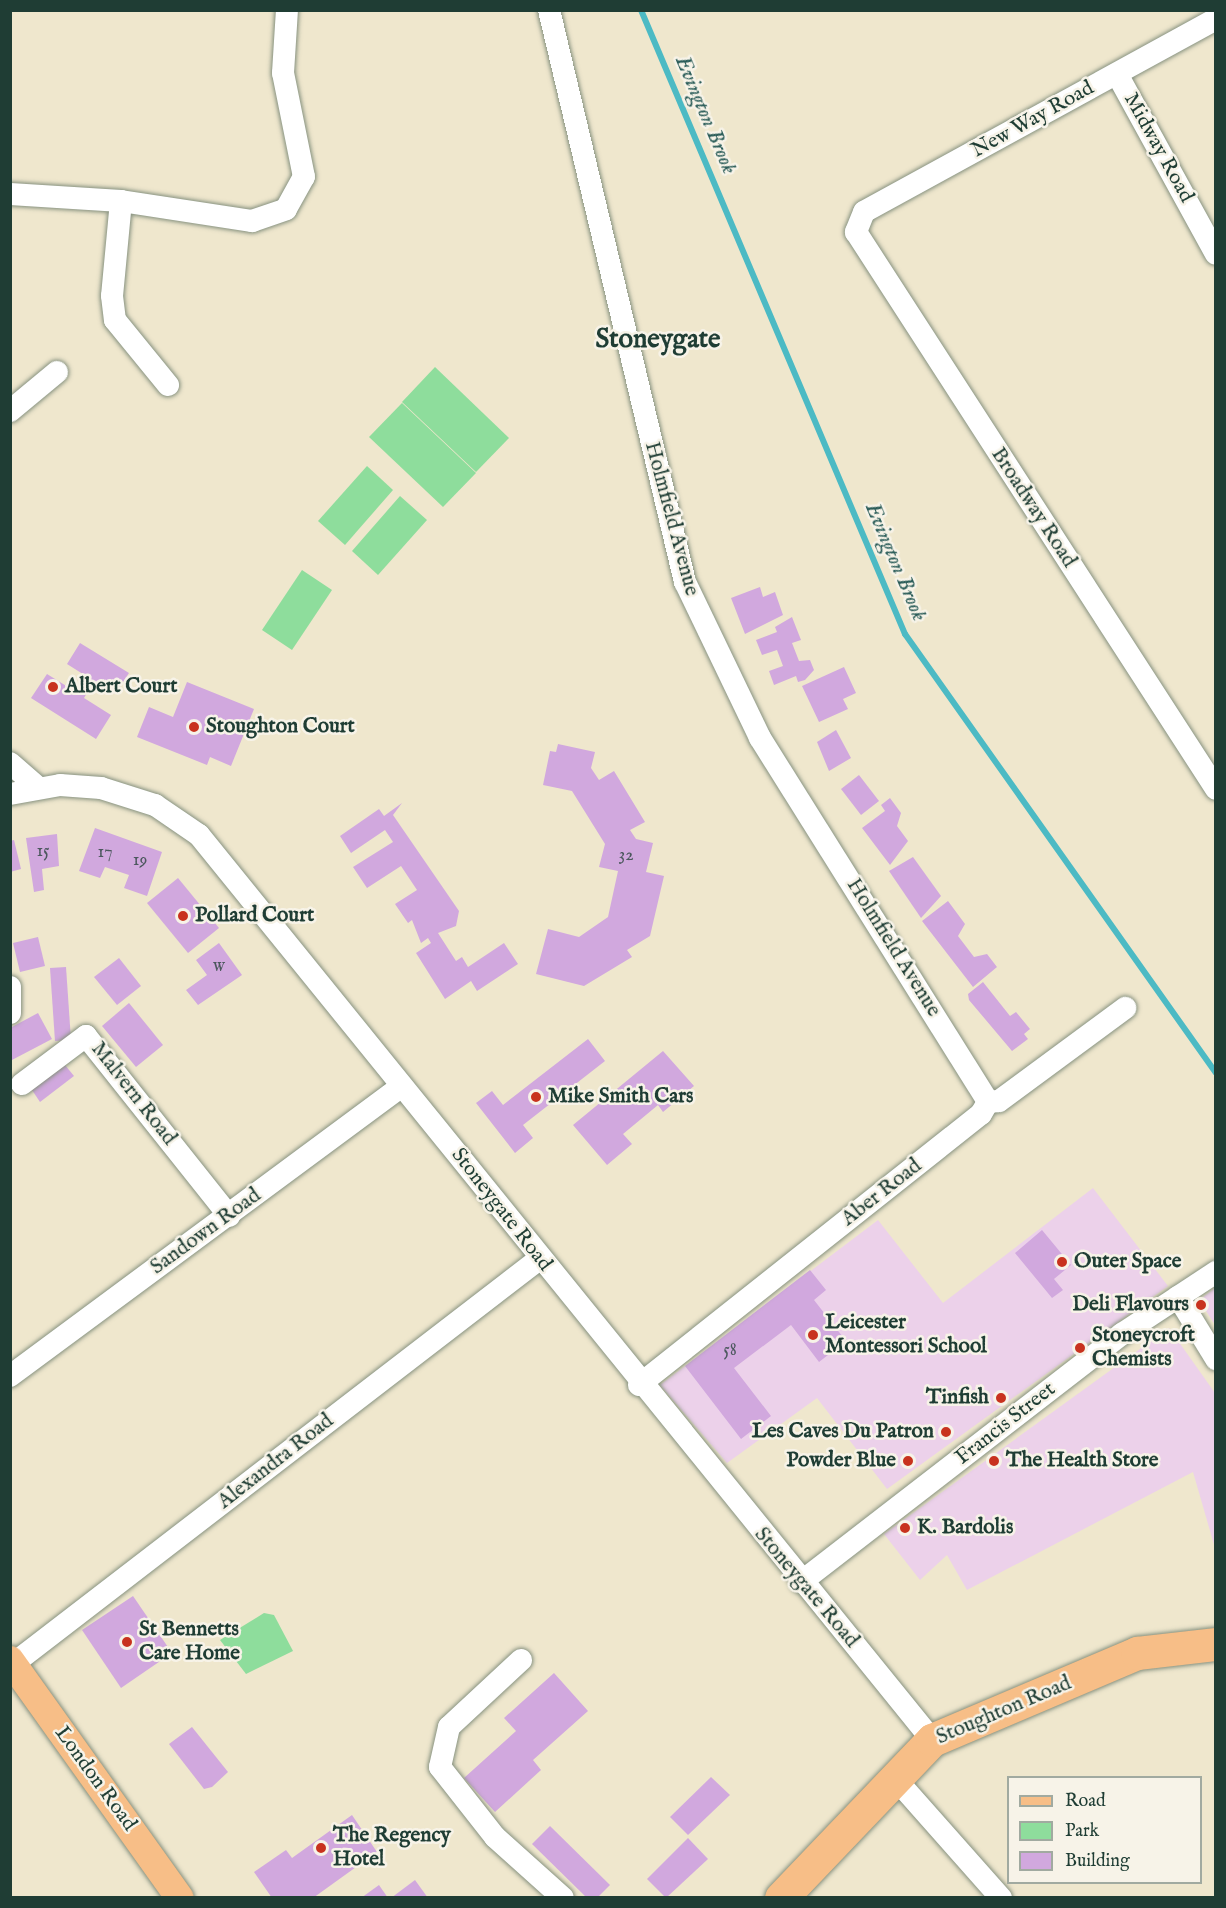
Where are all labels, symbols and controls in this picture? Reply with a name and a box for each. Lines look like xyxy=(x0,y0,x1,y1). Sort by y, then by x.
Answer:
water label: Evington Brook xyxy=(668,52,742,178)
street label: New Way Road xyxy=(968,76,1098,164)
street label: Midway Road xyxy=(1118,89,1198,207)
district label: Stoneygate xyxy=(595,325,721,357)
street label: Holmfield Avenue xyxy=(638,439,704,599)
street label: Broadway Road xyxy=(985,443,1081,573)
water label: Evington Brook xyxy=(858,499,932,625)
place label: Albert Court xyxy=(65,674,177,700)
marker: Albert Court xyxy=(46,680,60,694)
place label: Stoughton Court xyxy=(206,714,355,740)
marker: Stoughton Court xyxy=(187,720,201,734)
house number: 15 xyxy=(36,841,50,863)
house number: 17 xyxy=(97,842,113,864)
house number: 32 xyxy=(618,845,634,867)
house number: 19 xyxy=(133,850,147,872)
street label: Holmfield Avenue xyxy=(840,874,946,1022)
place label: Pollard Court xyxy=(195,903,314,929)
marker: Pollard Court xyxy=(176,909,190,923)
house number: w xyxy=(213,956,225,978)
street label: Malvern Road xyxy=(85,1037,181,1151)
place label: Mike Smith Cars xyxy=(548,1084,693,1110)
marker: Mike Smith Cars xyxy=(529,1090,543,1104)
street label: Stoneygate Road xyxy=(445,1143,557,1277)
street label: Aber Road xyxy=(837,1154,927,1232)
street label: Sandown Road xyxy=(146,1183,266,1281)
place label: Outer Space xyxy=(1074,1249,1181,1275)
marker: Outer Space xyxy=(1055,1255,1069,1269)
place label: Deli Flavours xyxy=(1072,1292,1189,1318)
marker: Deli Flavours xyxy=(1194,1298,1208,1312)
place label: Leicester Montessori School xyxy=(825,1310,987,1360)
place label: Stoneycroft Chemists xyxy=(1092,1323,1195,1373)
marker: Leicester Montessori School xyxy=(806,1328,820,1342)
house number: 58 xyxy=(723,1340,737,1362)
marker: Stoneycroft Chemists xyxy=(1073,1341,1087,1355)
street label: Francis Street xyxy=(951,1377,1061,1471)
place label: Tinfish xyxy=(926,1385,989,1411)
marker: Tinfish xyxy=(994,1391,1008,1405)
street label: Alexandra Road xyxy=(213,1409,339,1515)
place label: Les Caves Du Patron xyxy=(752,1419,934,1445)
marker: Les Caves Du Patron xyxy=(939,1425,953,1439)
place label: Powder Blue xyxy=(786,1448,896,1474)
place label: The Health Store xyxy=(1006,1448,1158,1474)
marker: Powder Blue xyxy=(901,1454,915,1468)
marker: The Health Store xyxy=(987,1454,1001,1468)
place label: K. Bardolis xyxy=(917,1515,1013,1541)
marker: K. Bardolis xyxy=(898,1521,912,1535)
street label: Stoneygate Road xyxy=(748,1523,864,1653)
place label: St Bennetts Care Home xyxy=(139,1617,240,1667)
marker: St Bennetts Care Home xyxy=(120,1635,134,1649)
street label: Stoughton Road xyxy=(933,1671,1075,1751)
street label: London Road xyxy=(49,1722,141,1836)
legend xyxy=(1007,1776,1202,1884)
text: Road xyxy=(1065,1790,1106,1813)
text: Park xyxy=(1065,1820,1099,1843)
place label: The Regency Hotel xyxy=(333,1823,451,1873)
marker: The Regency Hotel xyxy=(314,1841,328,1855)
text: Building xyxy=(1065,1850,1130,1873)

